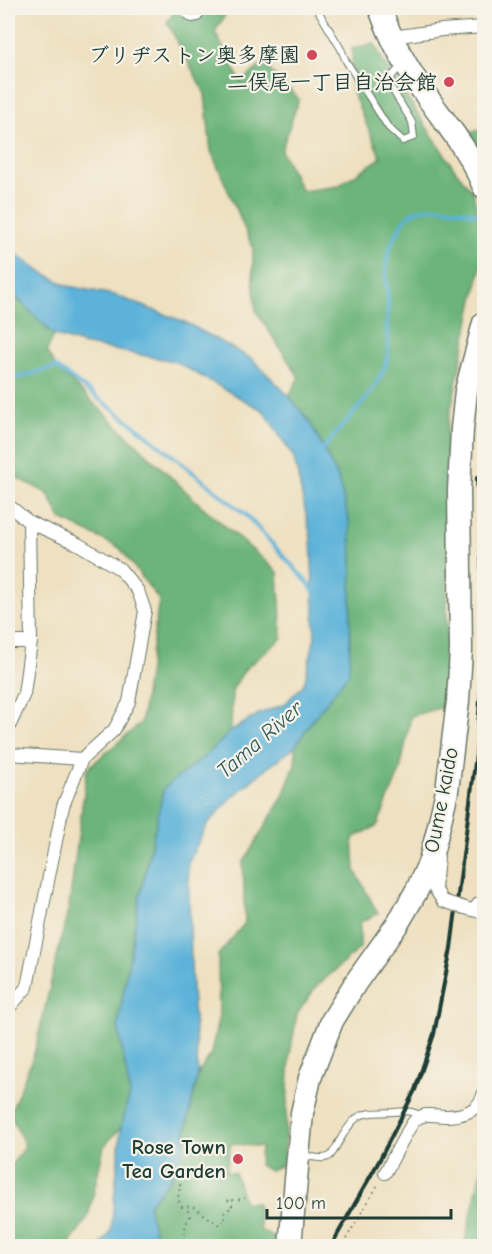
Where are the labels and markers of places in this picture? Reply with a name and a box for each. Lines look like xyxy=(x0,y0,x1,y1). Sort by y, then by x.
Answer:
place label: ブリヂストン奥多摩園 xyxy=(88,43,300,67)
marker: ブリヂストン奥多摩園 xyxy=(305,48,319,62)
place label: 二俣尾一丁目自治会館 xyxy=(227,70,437,94)
marker: 二俣尾一丁目自治会館 xyxy=(442,75,456,89)
place label: Rose Town Tea Garden xyxy=(122,1135,226,1183)
marker: Rose Town Tea Garden xyxy=(231,1152,245,1166)

